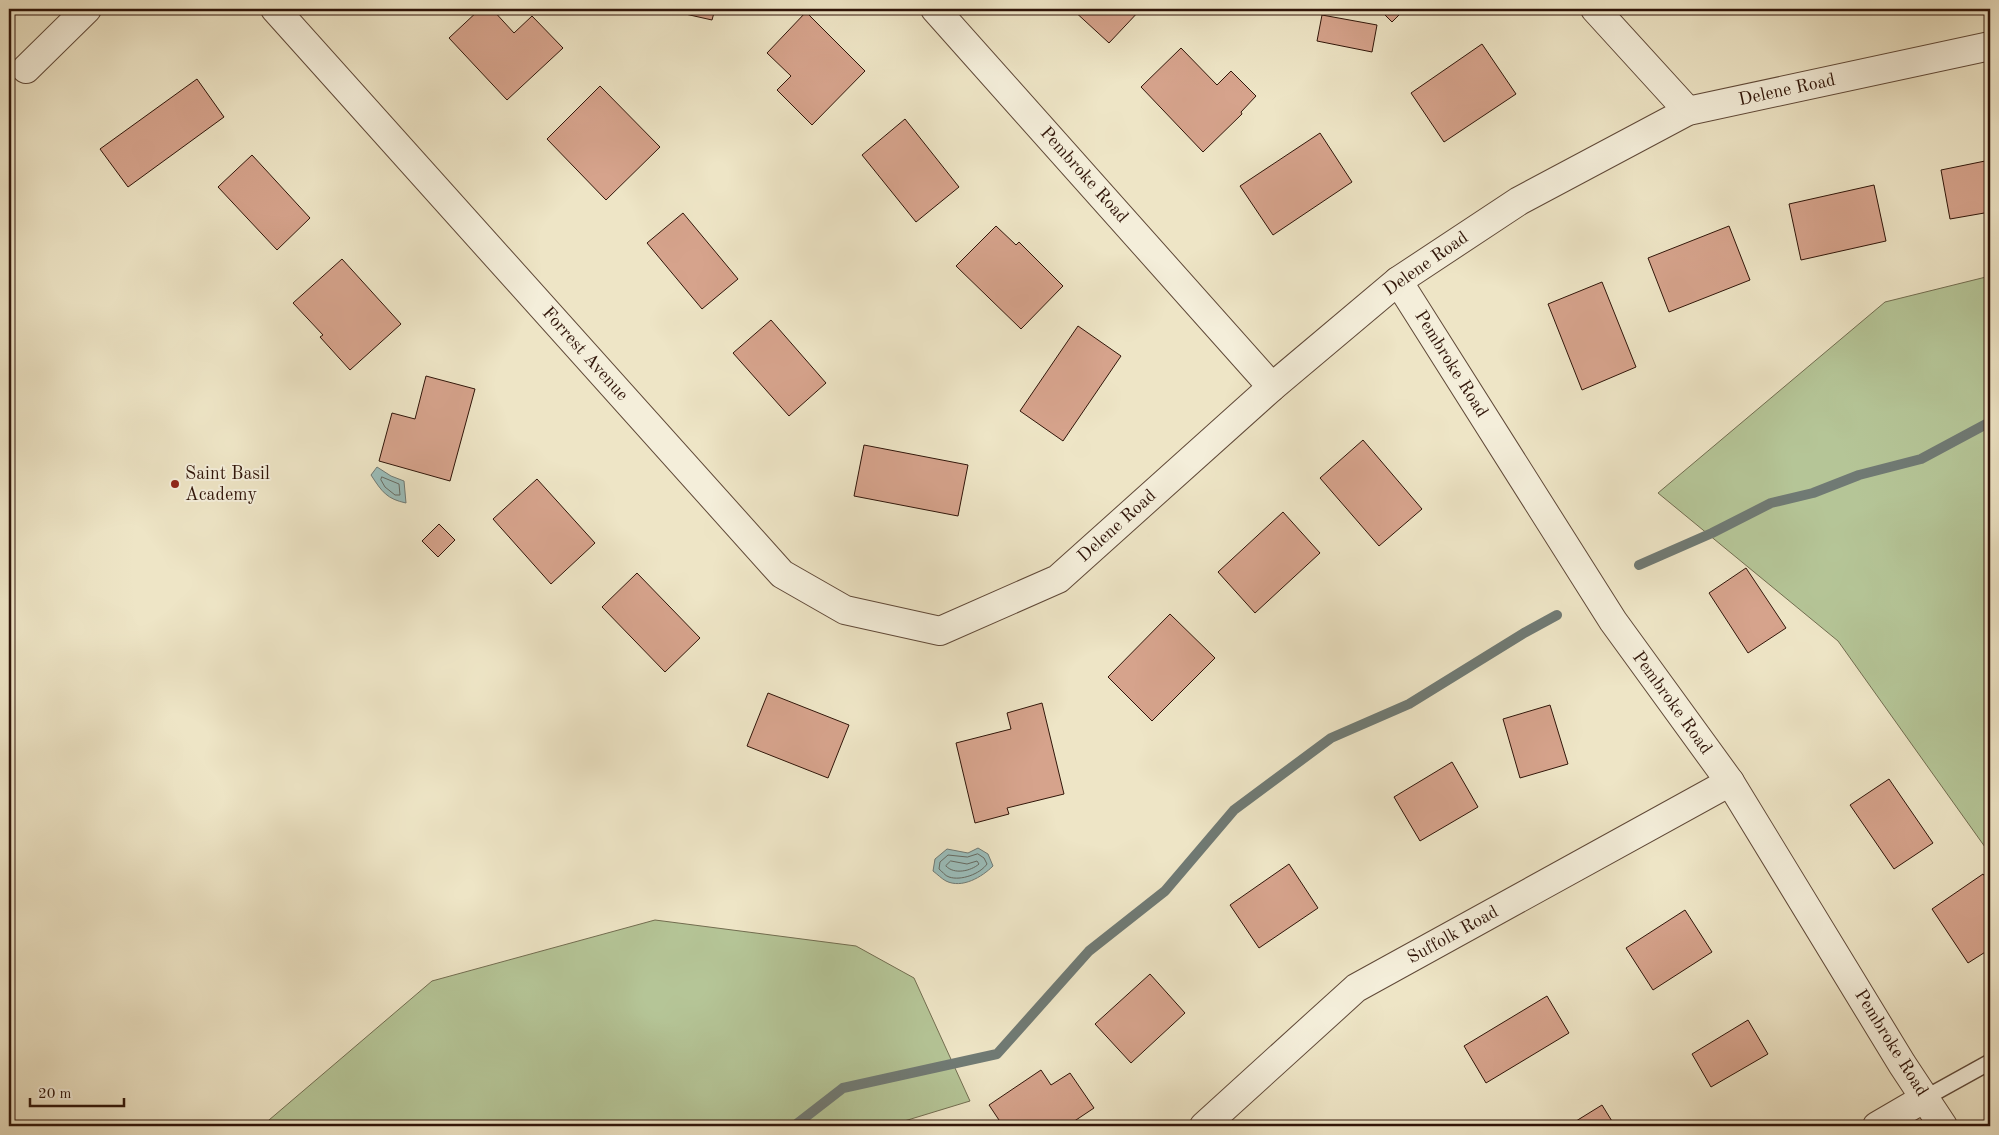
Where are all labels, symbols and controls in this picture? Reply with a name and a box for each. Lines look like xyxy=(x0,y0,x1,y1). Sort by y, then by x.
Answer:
street label: Delene Road xyxy=(1737,71,1837,109)
street label: Pembroke Road xyxy=(1036,124,1132,226)
street label: Delene Road xyxy=(1380,228,1472,300)
street label: Forrest Avenue xyxy=(538,304,632,404)
street label: Pembroke Road xyxy=(1411,307,1491,421)
place label: Saint Basil Academy xyxy=(185,465,270,504)
marker: Saint Basil Academy xyxy=(169,478,181,490)
street label: Delene Road xyxy=(1074,486,1160,566)
street label: Pembroke Road xyxy=(1629,648,1715,758)
street label: Suffolk Road xyxy=(1404,903,1502,967)
street label: Pembroke Road xyxy=(1851,986,1931,1100)
scale bar xyxy=(30,1075,124,1107)
text: 20 m xyxy=(38,1087,72,1102)

